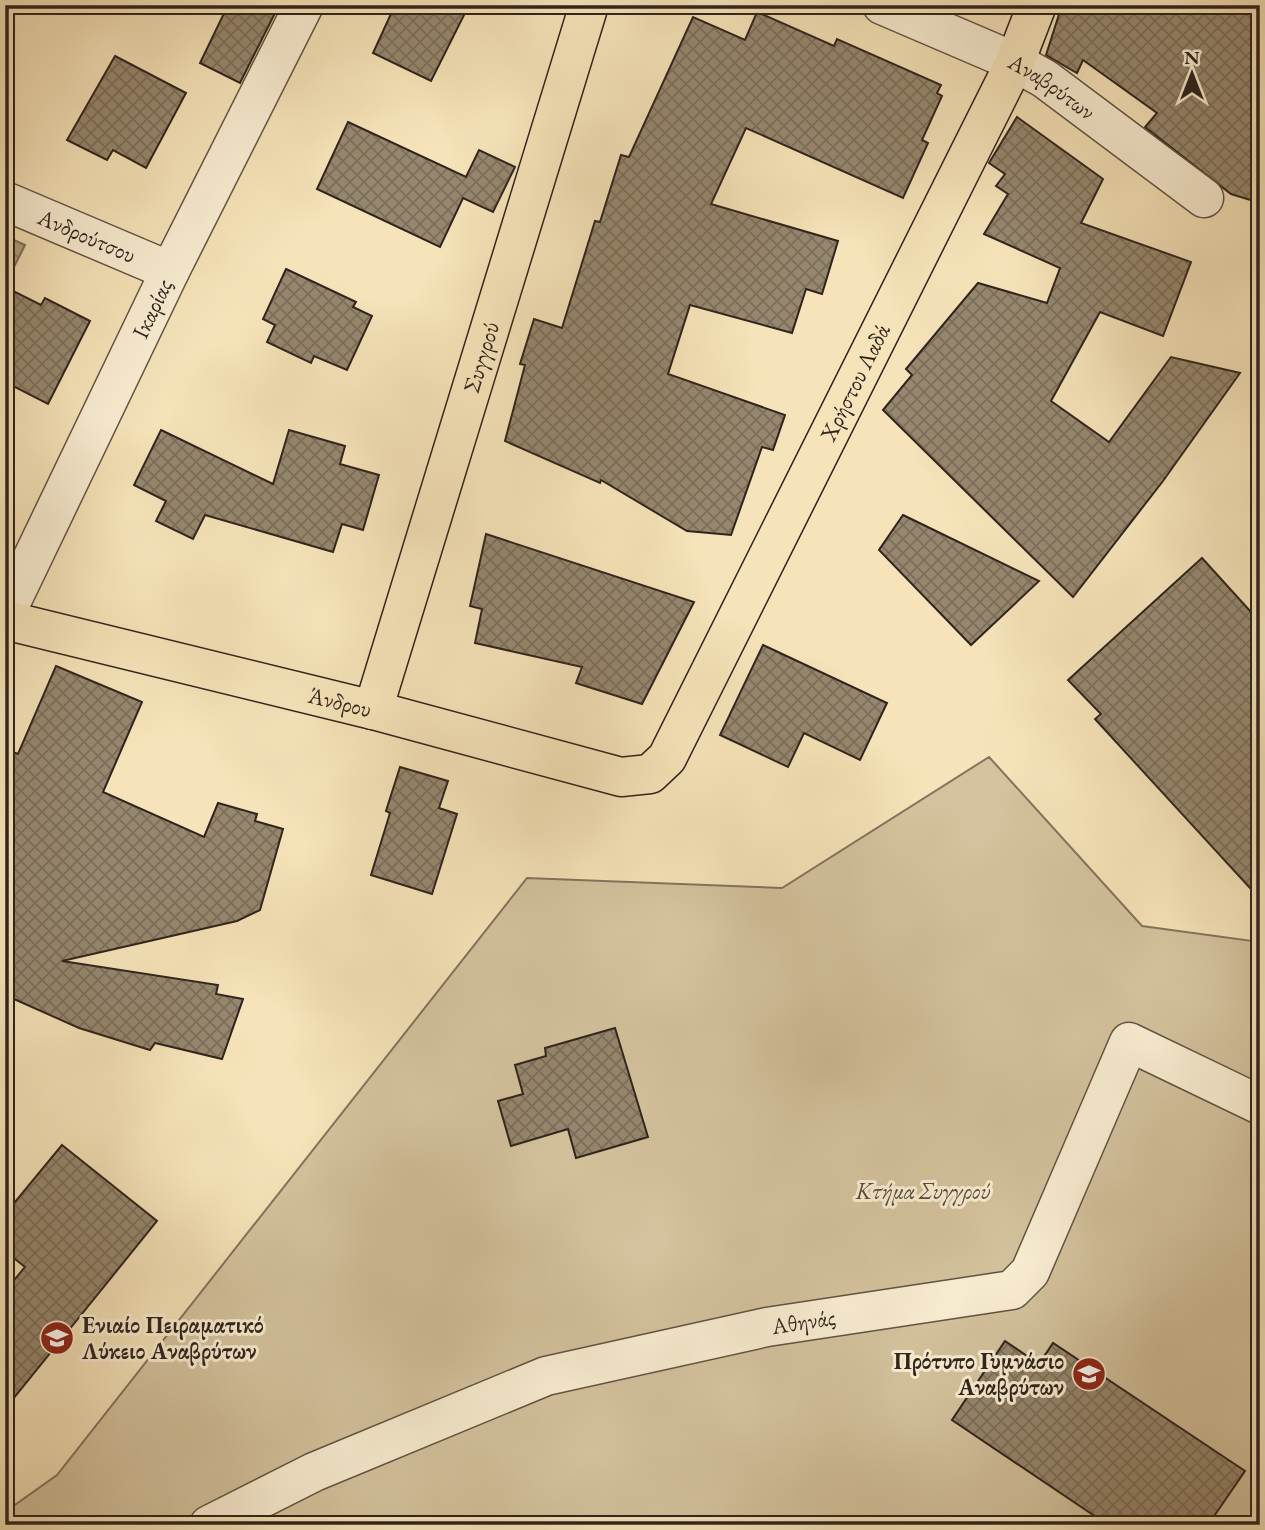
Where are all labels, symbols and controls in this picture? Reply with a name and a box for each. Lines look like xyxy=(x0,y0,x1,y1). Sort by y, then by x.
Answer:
north arrow xyxy=(1156,38,1226,108)
text: N xyxy=(1184,45,1200,70)
street label: Αναβρύτων xyxy=(1002,46,1101,127)
street label: Ανδρούτσου xyxy=(33,201,140,270)
street label: Ικαρίας xyxy=(125,274,179,343)
street label: Συγγρού xyxy=(456,318,506,396)
street label: Χρήστου Λαδά xyxy=(812,318,897,447)
street label: Άνδρου xyxy=(305,680,375,724)
park label: Κτήμα Συγγρού xyxy=(855,1176,990,1206)
street label: Αθηνάς xyxy=(769,1302,838,1341)
place label: Ενιαίο Πειραματικό Λύκειο Αναβρύτων xyxy=(81,1310,264,1366)
school or university icon: Ενιαίο Πειραματικό Λύκειο Αναβρύτων xyxy=(38,1319,76,1357)
place label: Πρότυπο Γυμνάσιο Αναβρύτων xyxy=(894,1346,1064,1402)
school or university icon: Πρότυπο Γυμνάσιο Αναβρύτων xyxy=(1070,1355,1108,1393)

